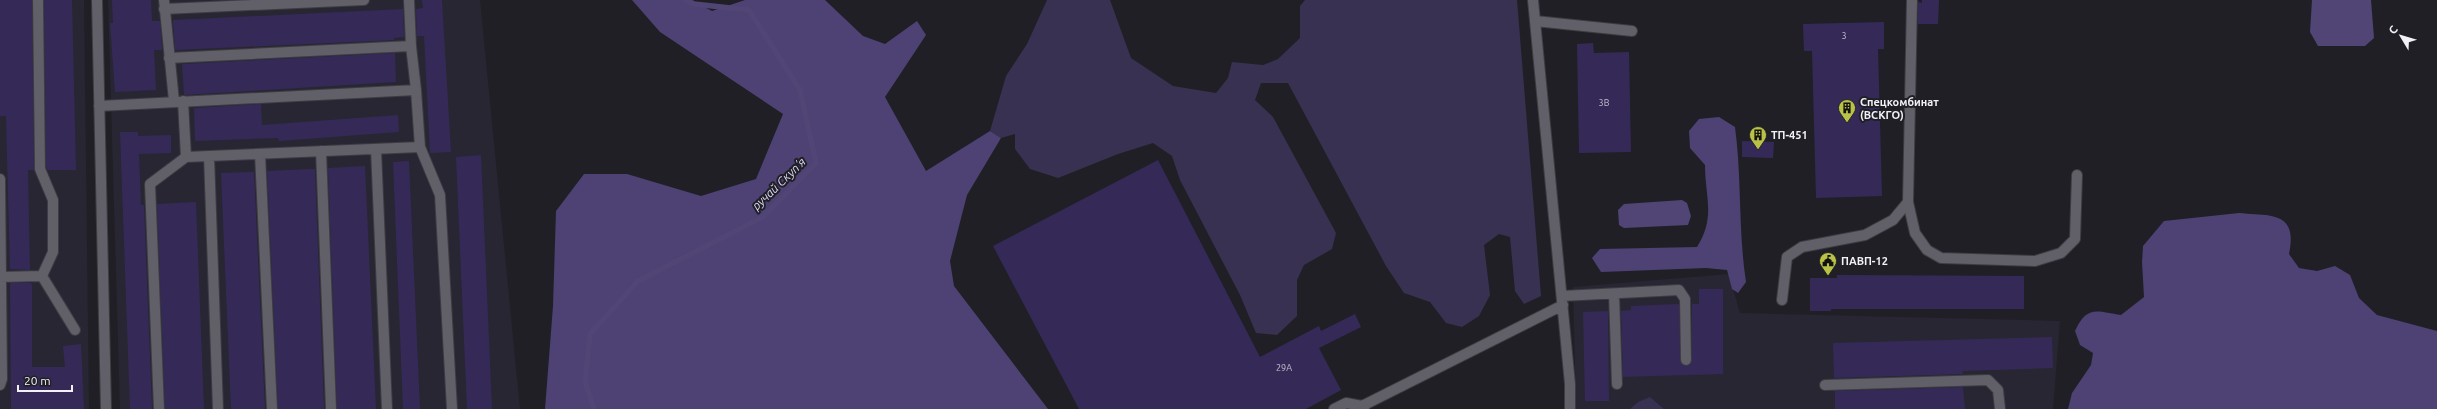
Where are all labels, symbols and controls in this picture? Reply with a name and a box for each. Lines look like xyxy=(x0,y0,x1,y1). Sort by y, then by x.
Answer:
north arrow xyxy=(2381,16,2421,56)
text: С xyxy=(2386,23,2400,36)
house number: 3 xyxy=(1841,31,1847,41)
place label: Спецкомбинат (ВСКГО) xyxy=(1860,96,1939,122)
house number: 3В xyxy=(1599,98,1610,108)
building icon: Спецкомбинат (ВСКГО) xyxy=(1837,98,1857,123)
building icon: ТП-451 xyxy=(1748,125,1768,150)
place label: ТП-451 xyxy=(1771,129,1808,141)
water label: ручай Скупʼя xyxy=(749,155,808,213)
public building icon: ПАВП-12 xyxy=(1818,251,1838,276)
place label: ПАВП-12 xyxy=(1841,255,1888,267)
house number: 29А xyxy=(1276,363,1292,373)
scale bar xyxy=(18,367,72,393)
text: 20 m xyxy=(24,374,51,387)

